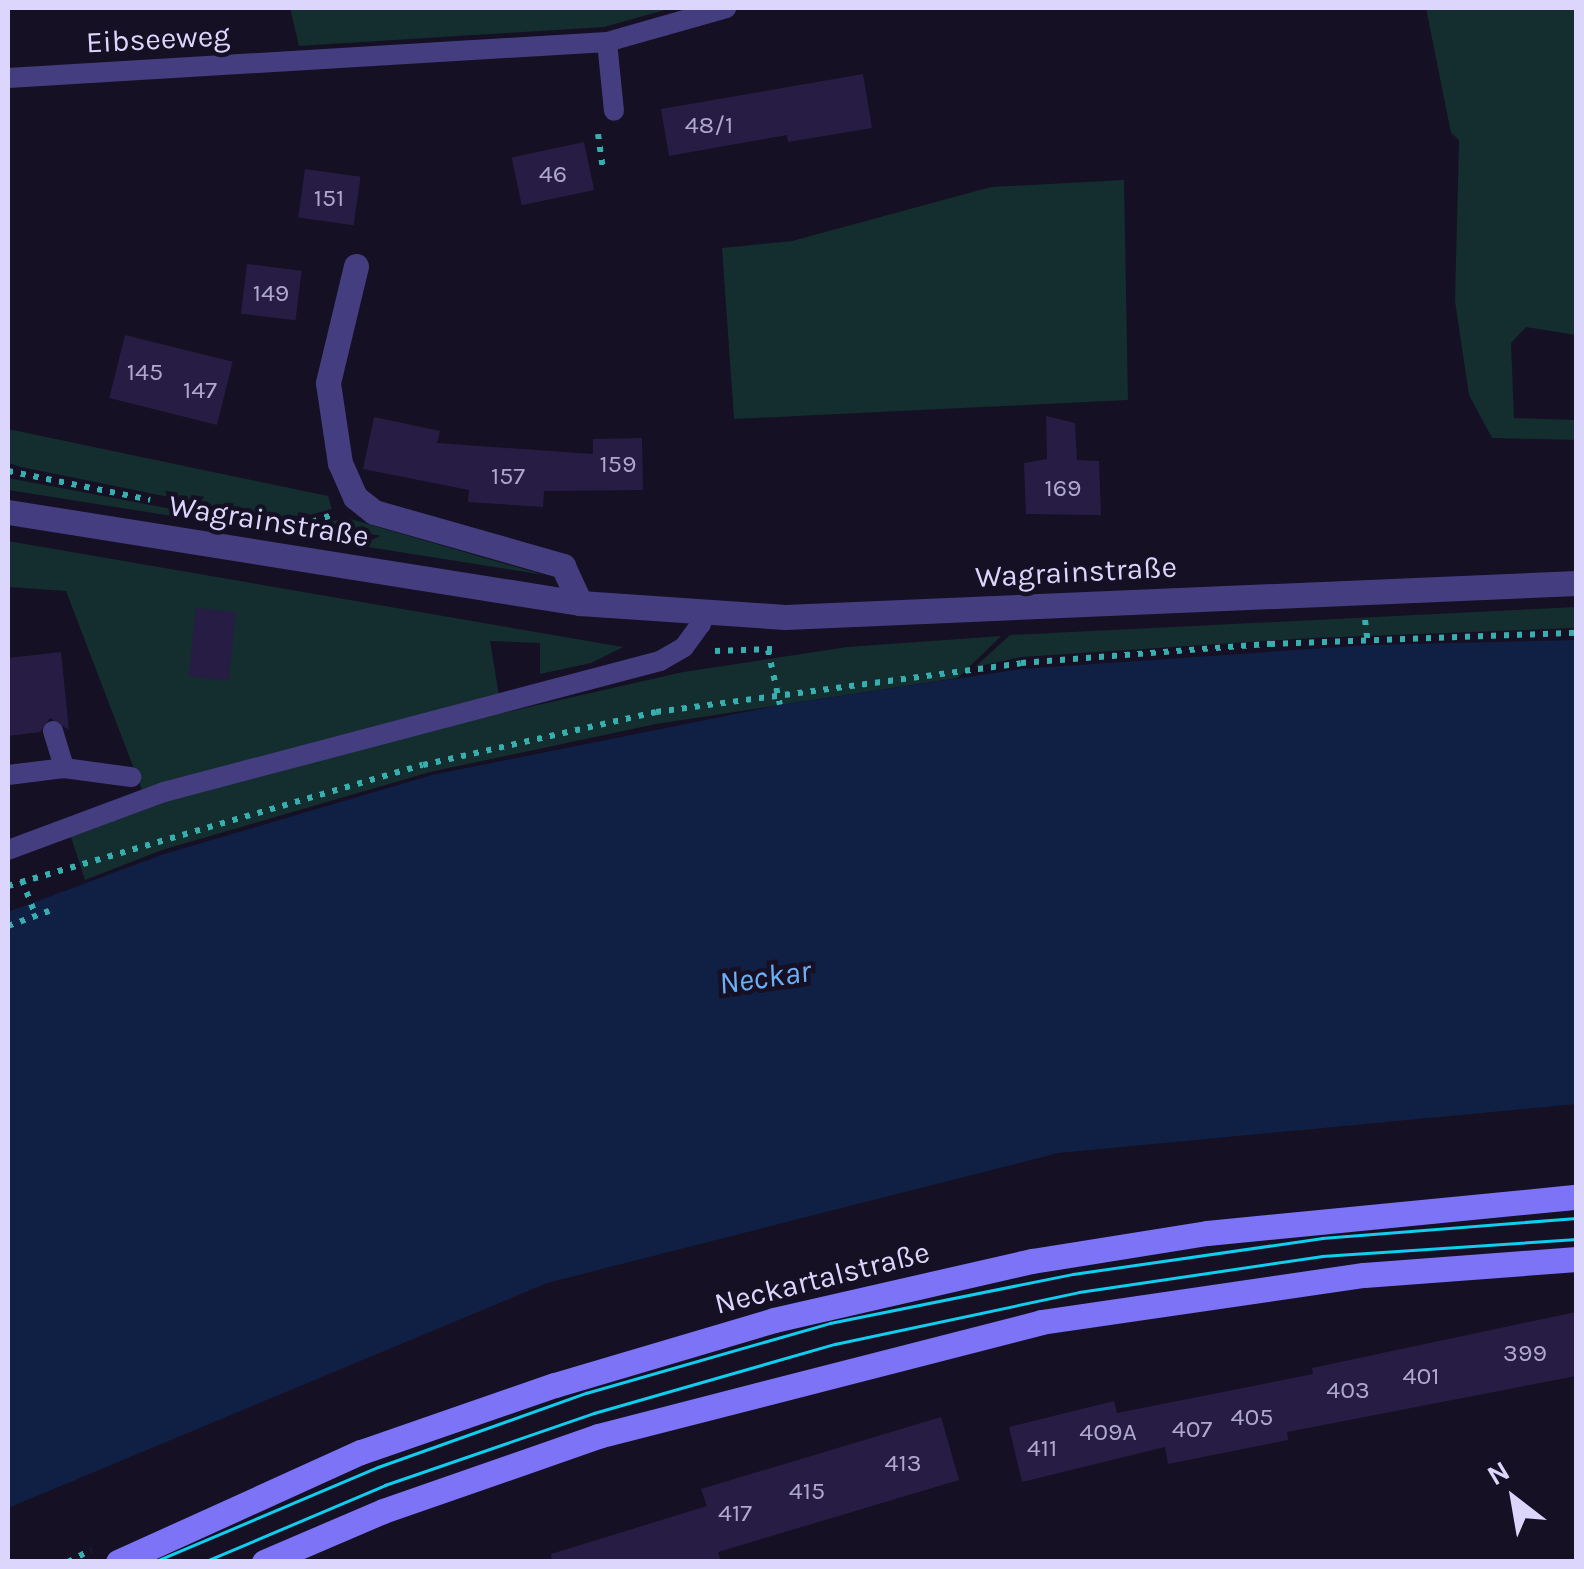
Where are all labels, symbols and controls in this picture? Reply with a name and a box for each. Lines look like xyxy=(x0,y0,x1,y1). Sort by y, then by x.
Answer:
street label: Eibseeweg xyxy=(85,17,231,61)
house number: 48/1 xyxy=(685,110,733,140)
house number: 46 xyxy=(539,159,567,189)
house number: 151 xyxy=(314,183,344,213)
house number: 149 xyxy=(253,278,289,308)
house number: 145 xyxy=(127,357,163,387)
house number: 147 xyxy=(183,375,217,405)
house number: 159 xyxy=(600,449,636,479)
house number: 157 xyxy=(491,461,525,491)
house number: 169 xyxy=(1044,473,1082,503)
street label: Wagrainstraße xyxy=(166,487,372,555)
street label: Wagrainstraße xyxy=(974,549,1178,595)
water label: Neckar xyxy=(716,953,814,1003)
street label: Neckartalstraße xyxy=(711,1234,933,1322)
house number: 399 xyxy=(1503,1338,1547,1368)
house number: 401 xyxy=(1402,1361,1440,1391)
house number: 403 xyxy=(1326,1375,1370,1405)
house number: 405 xyxy=(1231,1402,1273,1432)
house number: 407 xyxy=(1172,1414,1212,1444)
house number: 409A xyxy=(1079,1417,1137,1447)
house number: 411 xyxy=(1027,1433,1057,1463)
house number: 413 xyxy=(885,1448,921,1478)
north arrow xyxy=(1464,1449,1564,1549)
text: N xyxy=(1481,1454,1515,1492)
house number: 415 xyxy=(789,1476,825,1506)
house number: 417 xyxy=(718,1498,752,1528)

